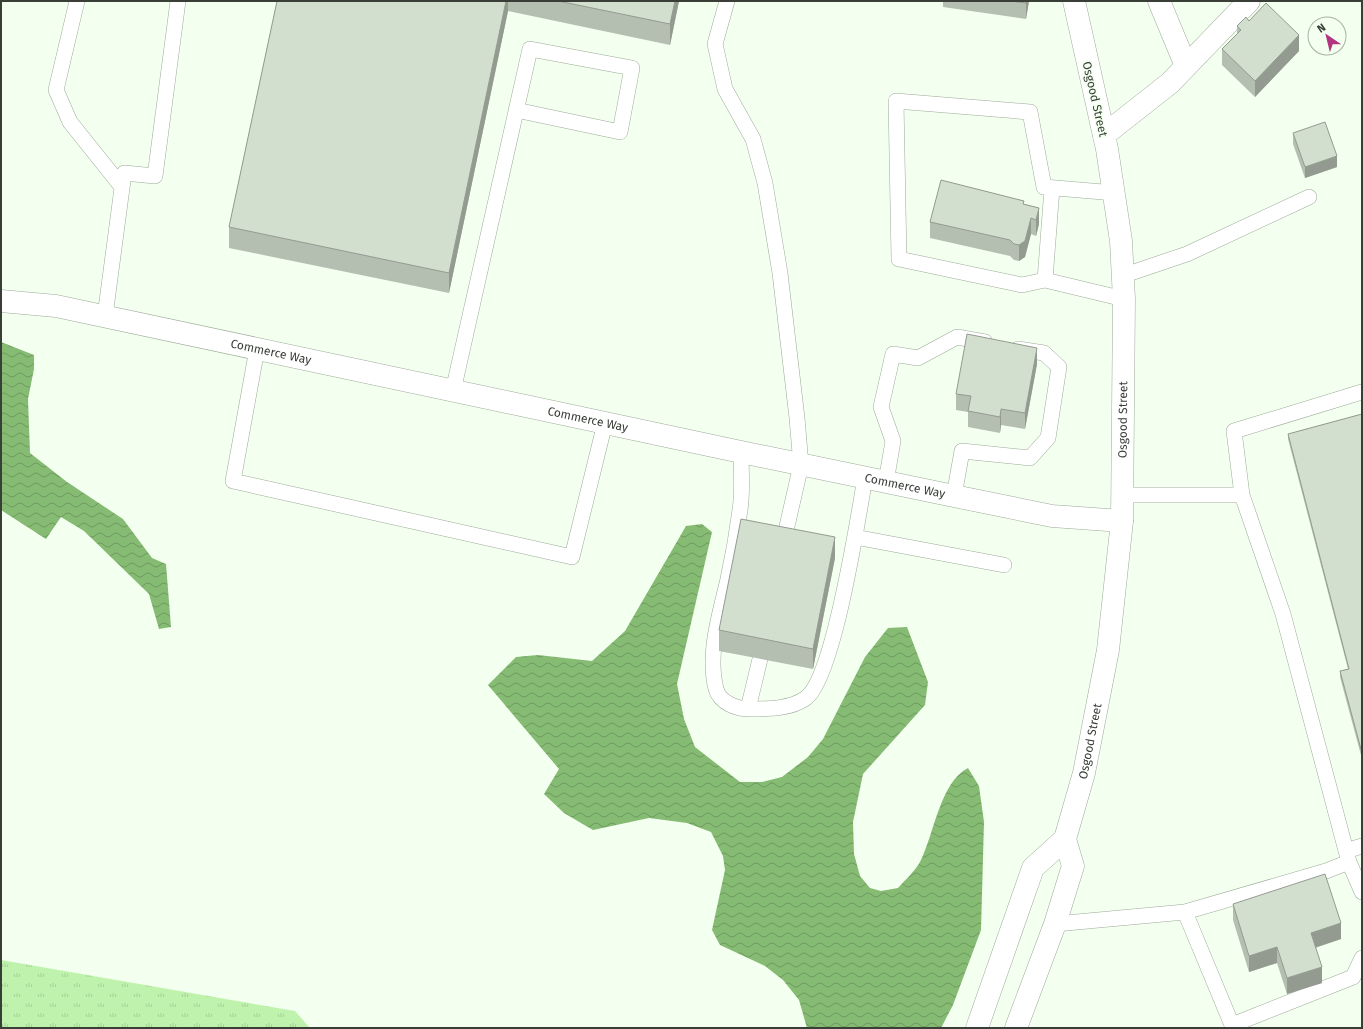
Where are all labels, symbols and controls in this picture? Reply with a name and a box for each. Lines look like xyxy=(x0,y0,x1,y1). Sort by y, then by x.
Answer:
north arrow xyxy=(1307,16,1347,56)
text: N xyxy=(1315,21,1328,36)
street label: Osgood Street xyxy=(1080,60,1111,139)
street label: Commerce Way xyxy=(229,336,313,367)
street label: Osgood Street xyxy=(1116,381,1130,458)
street label: Commerce Way xyxy=(546,404,629,435)
street label: Commerce Way xyxy=(863,471,947,501)
street label: Osgood Street xyxy=(1076,701,1105,781)

